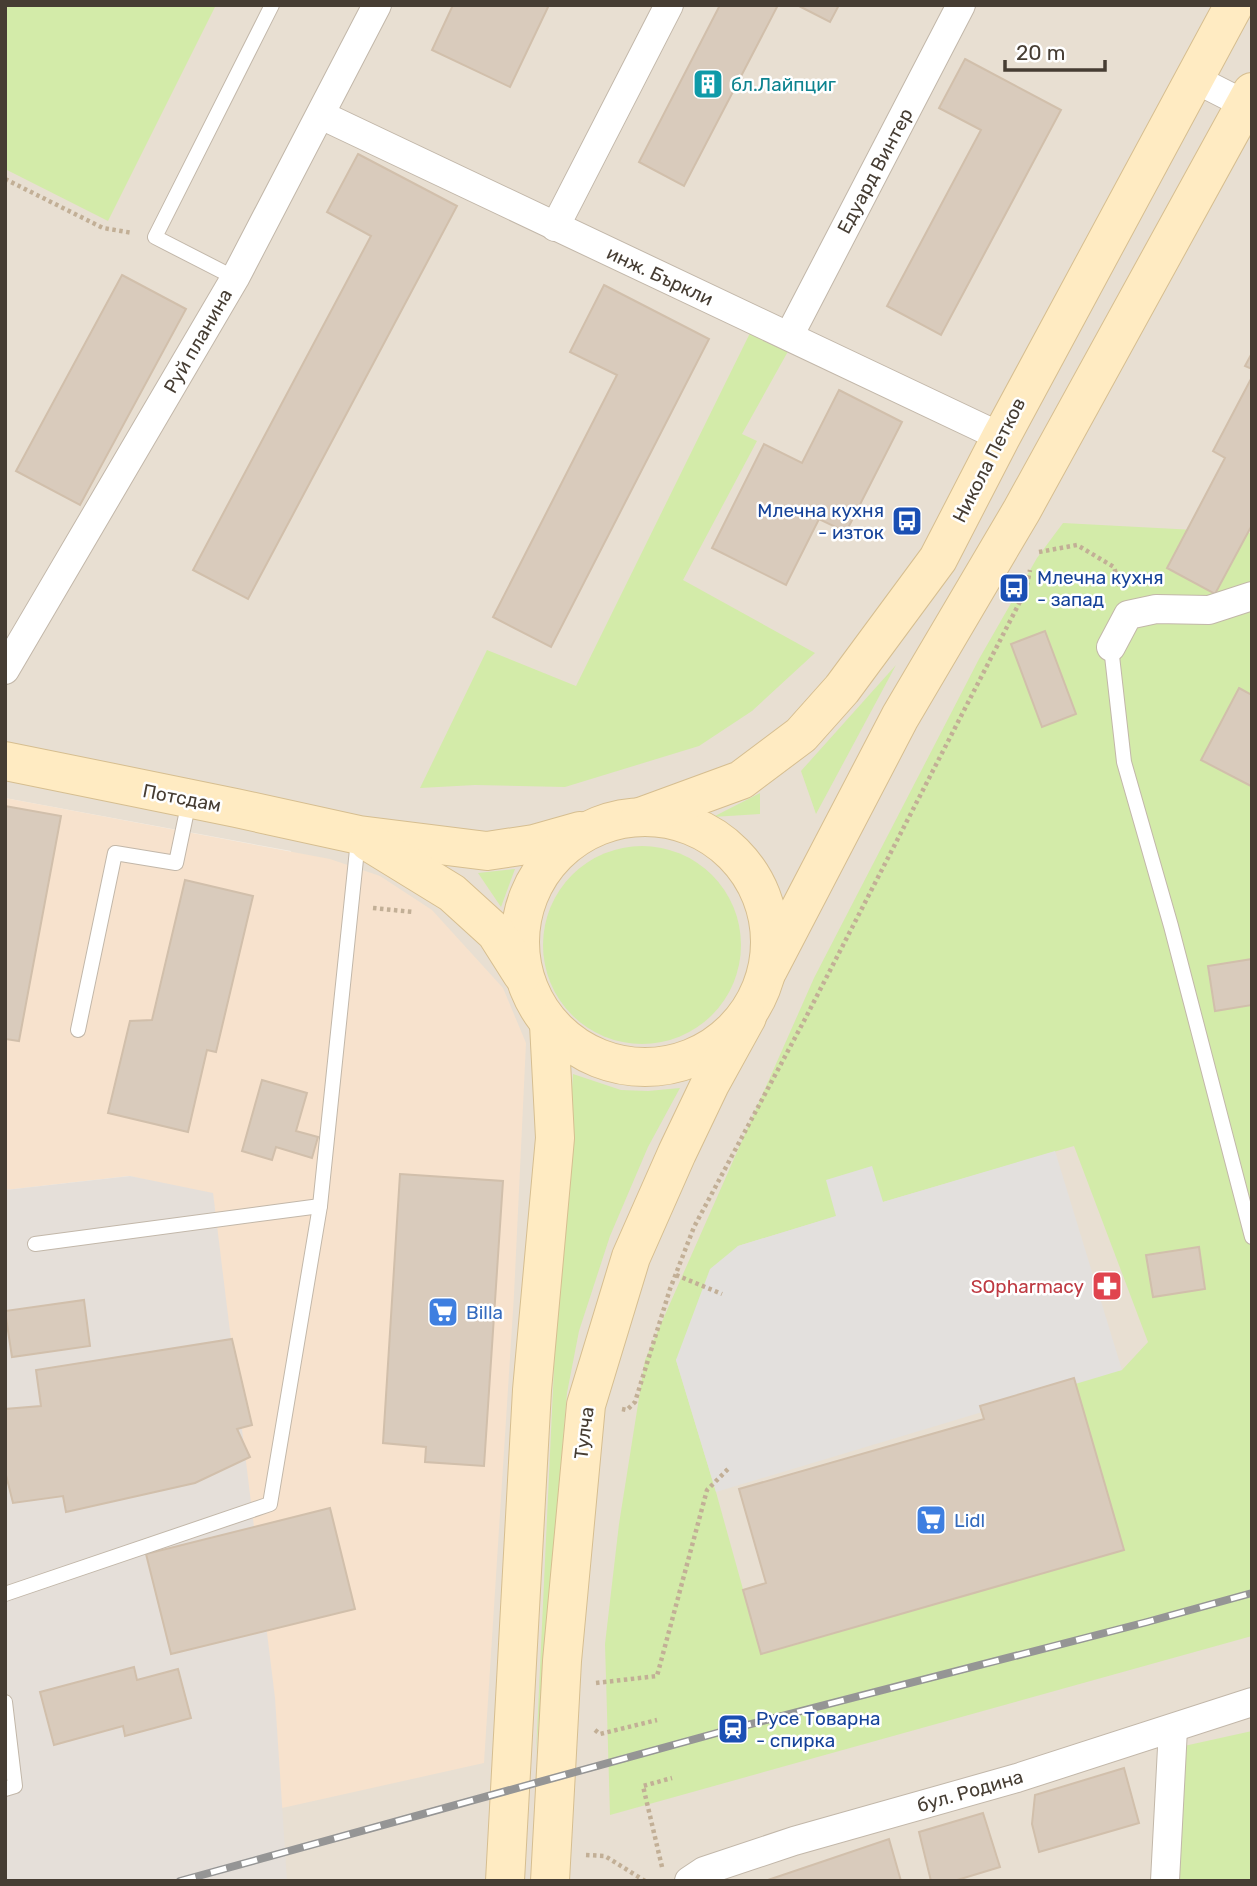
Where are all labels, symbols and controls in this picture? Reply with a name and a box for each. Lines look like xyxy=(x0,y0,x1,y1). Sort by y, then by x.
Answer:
scale bar xyxy=(1005,28,1105,72)
text: 20 m xyxy=(1016,40,1065,65)
building icon: бл.Лайпциг xyxy=(691,67,725,101)
place label: бл.Лайпциг xyxy=(731,73,836,96)
street label: Едуард Винтер xyxy=(832,104,918,238)
street label: инж. Бъркли xyxy=(603,241,717,311)
street label: Руй планина xyxy=(159,285,237,397)
street label: Никола Петков xyxy=(948,394,1030,526)
place label: Млечна кухня - изток xyxy=(757,499,884,544)
bus stop icon: Млечна кухня - изток xyxy=(890,504,924,538)
place label: Млечна кухня - запад xyxy=(1037,566,1164,611)
bus stop icon: Млечна кухня - запад xyxy=(997,571,1031,605)
street label: Потсдам xyxy=(141,779,223,817)
pharmacy icon: SOpharmacy xyxy=(1090,1269,1124,1303)
place label: SOpharmacy xyxy=(971,1275,1084,1298)
supermarket icon: Billa xyxy=(426,1295,460,1329)
place label: Billa xyxy=(466,1301,503,1324)
street label: Тулча xyxy=(569,1405,599,1461)
supermarket icon: Lidl xyxy=(914,1503,948,1537)
place label: Lidl xyxy=(954,1509,985,1532)
place label: Русе Товарна - спирка xyxy=(756,1707,881,1752)
station icon: Русе Товарна - спирка xyxy=(716,1712,750,1746)
street label: бул. Родина xyxy=(914,1765,1026,1817)

